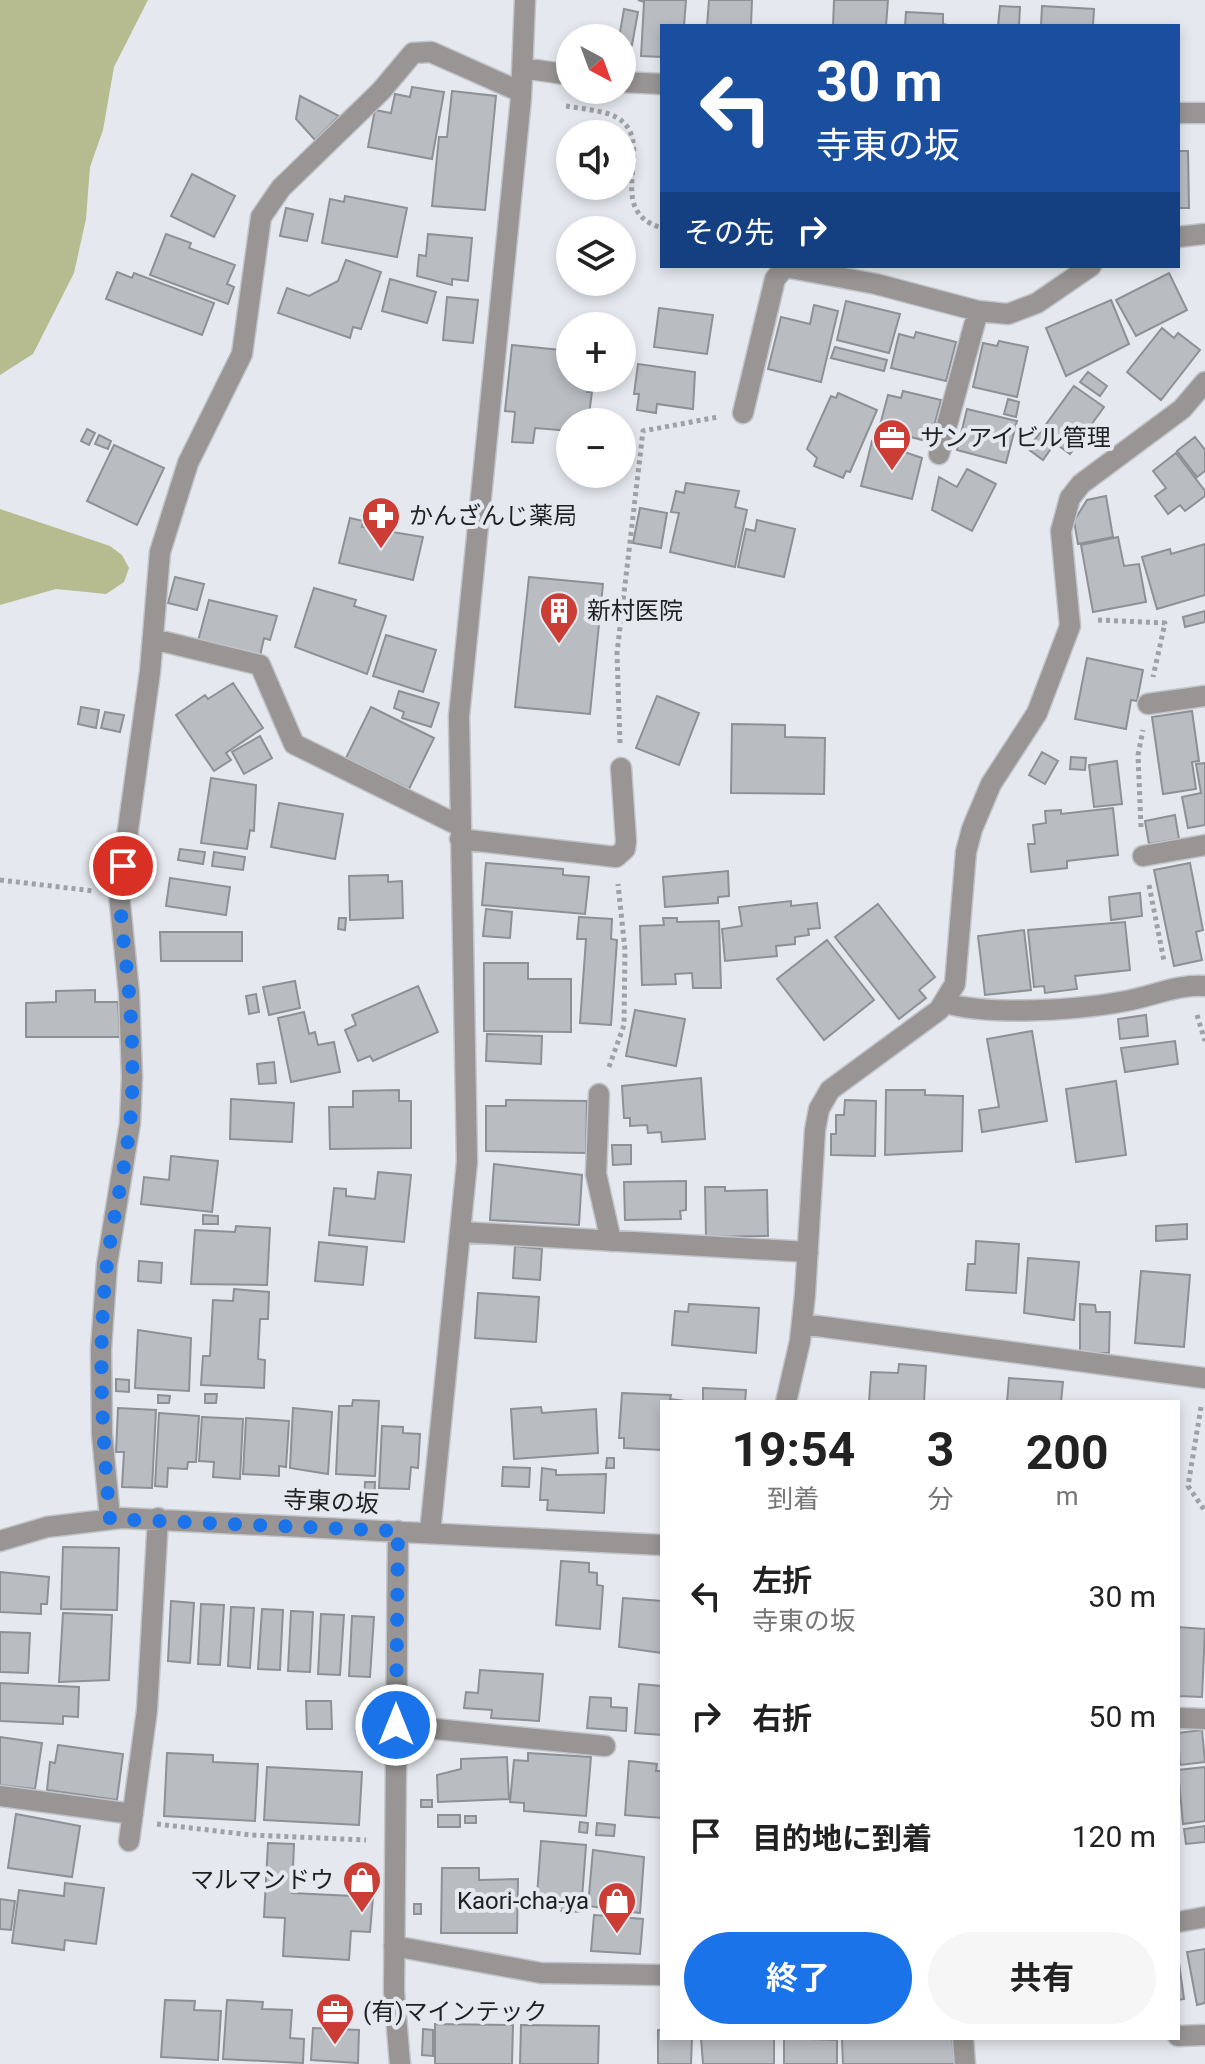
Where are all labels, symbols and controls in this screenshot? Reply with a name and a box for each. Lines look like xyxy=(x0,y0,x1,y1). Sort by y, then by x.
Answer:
north arrow xyxy=(556,24,636,104)
map controls xyxy=(556,24,636,488)
text: 30 m xyxy=(816,49,943,115)
icon: left xyxy=(684,56,788,160)
button: sound xyxy=(556,120,636,200)
text: 寺東の坂 xyxy=(816,125,960,167)
icon: right xyxy=(790,208,834,252)
text: その先 xyxy=(684,215,774,250)
button: layers xyxy=(556,216,636,296)
button: + xyxy=(556,312,636,392)
button: − xyxy=(556,408,636,488)
office icon: サンアイビル管理 xyxy=(871,417,913,472)
place label: サンアイビル管理 xyxy=(920,424,1111,452)
pharmacy icon: かんざんじ薬局 xyxy=(360,495,402,550)
place label: かんざんじ薬局 xyxy=(409,502,577,530)
building icon: 新村医院 xyxy=(538,590,580,645)
place label: 新村医院 xyxy=(587,597,683,625)
pin xyxy=(89,832,157,900)
icon: arrive xyxy=(101,844,145,888)
text: 19:54 xyxy=(732,1421,855,1478)
text: 3 xyxy=(927,1421,954,1478)
text: 200 xyxy=(1026,1424,1108,1481)
text: m xyxy=(1056,1481,1079,1511)
text: 到着 xyxy=(767,1484,819,1514)
text: 分 xyxy=(928,1484,954,1514)
street label: 寺東の坂 xyxy=(282,1486,380,1518)
text: 左折 xyxy=(752,1563,812,1598)
icon: left xyxy=(684,1574,728,1618)
text: 30 m xyxy=(1089,1579,1156,1614)
text: 寺東の坂 xyxy=(752,1606,856,1636)
position arrow xyxy=(354,1683,438,1767)
icon: right xyxy=(684,1694,728,1738)
text: 50 m xyxy=(1089,1699,1156,1734)
text: 右折 xyxy=(752,1701,812,1736)
icon: arrive xyxy=(684,1814,728,1858)
text: 120 m xyxy=(1072,1819,1156,1854)
text: 目的地に到着 xyxy=(752,1821,932,1856)
shop icon: マルマンドウ xyxy=(341,1859,383,1914)
place label: マルマンドウ xyxy=(190,1866,334,1894)
shop icon: Kaori-cha-ya xyxy=(596,1880,638,1935)
place label: Kaori-cha-ya xyxy=(457,1887,589,1915)
button: 終了 xyxy=(684,1932,912,2024)
button: 共有 xyxy=(928,1932,1156,2024)
office icon: (有)マインテック xyxy=(314,1991,356,2046)
place label: (有)マインテック xyxy=(363,1998,548,2026)

